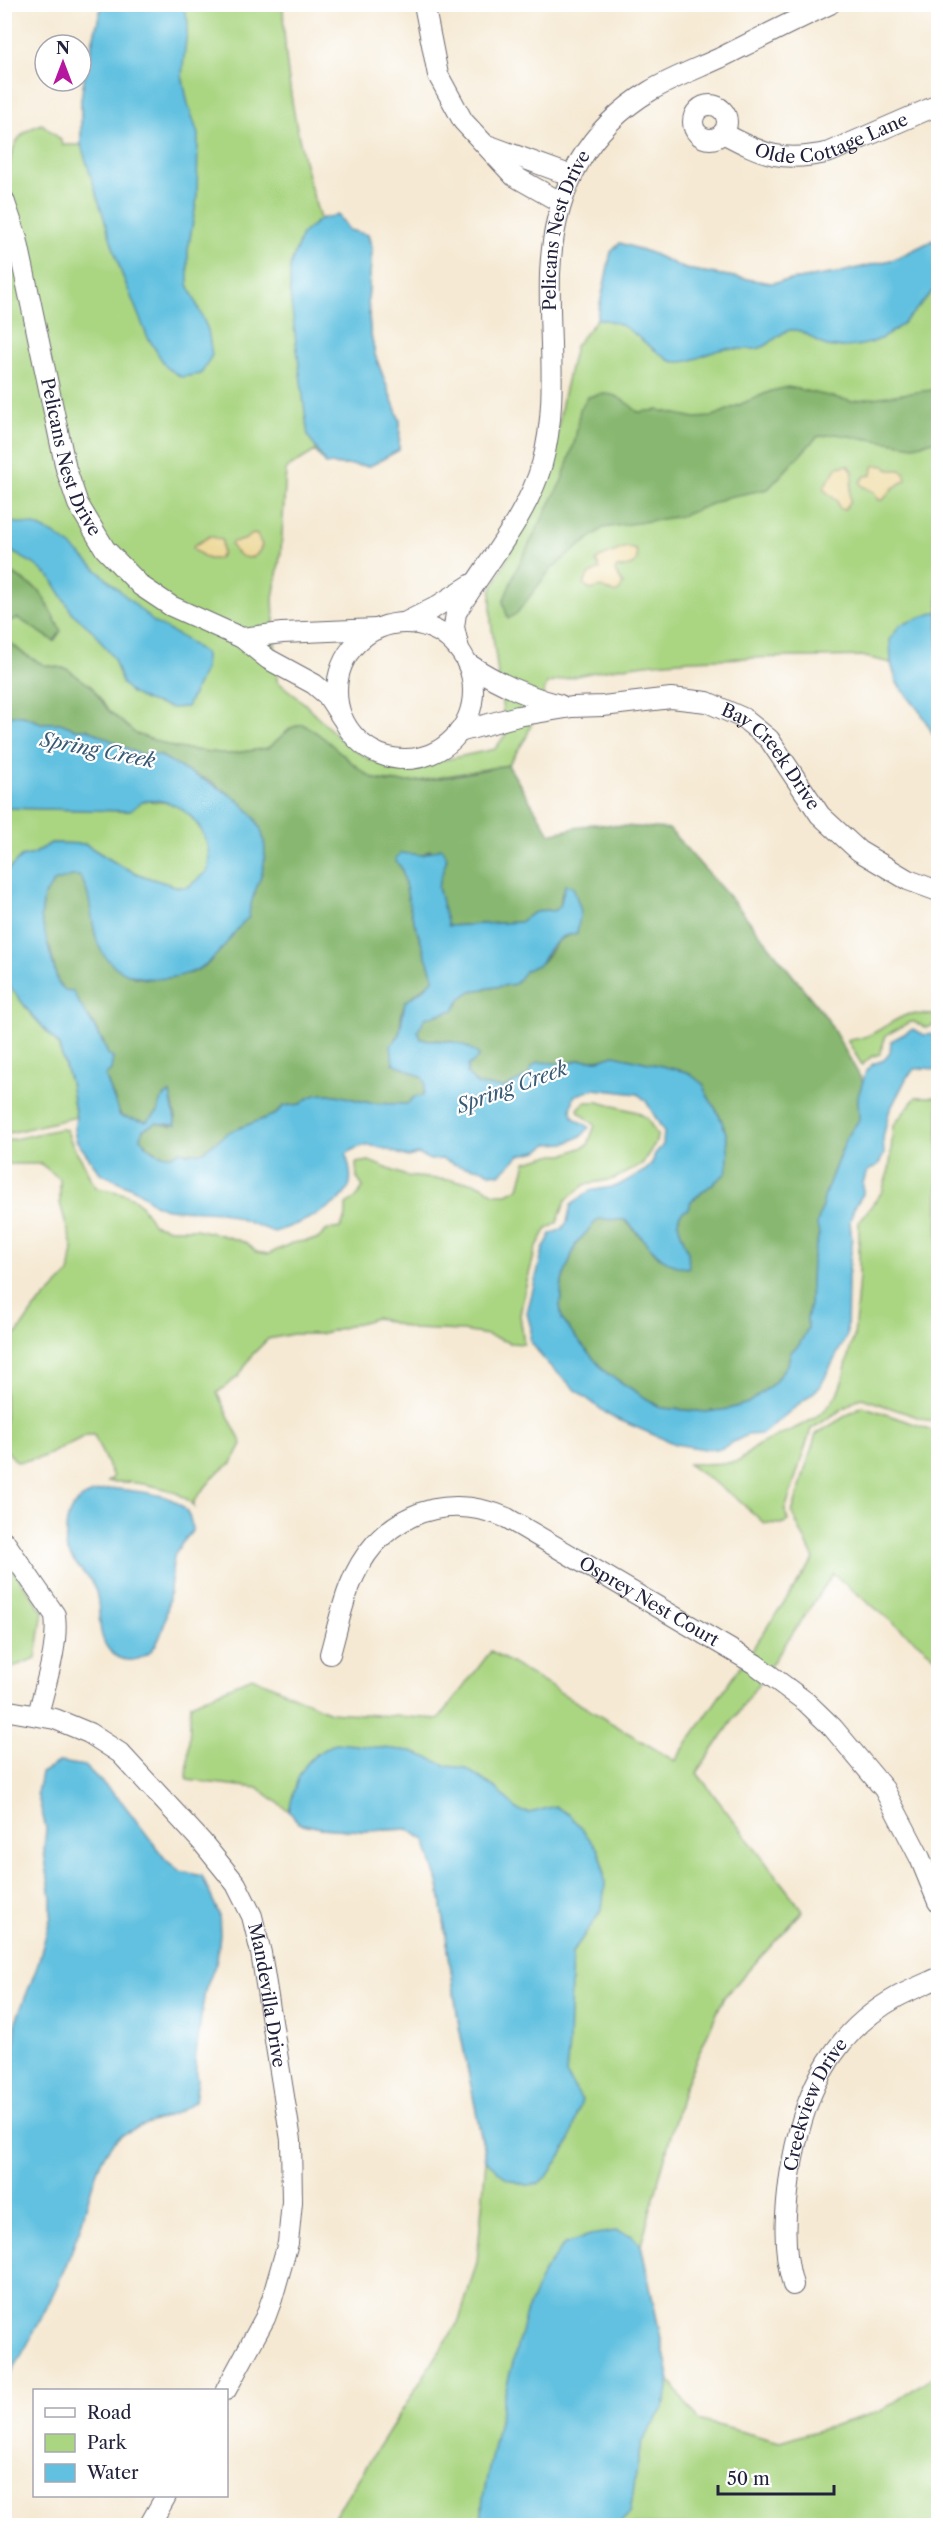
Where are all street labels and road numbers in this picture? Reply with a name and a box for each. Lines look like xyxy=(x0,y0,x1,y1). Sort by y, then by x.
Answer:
street label: Olde Cottage Lane xyxy=(752,108,911,168)
street label: Pelicans Nest Drive xyxy=(539,146,595,311)
street label: Pelicans Nest Drive xyxy=(36,376,106,540)
street label: Bay Creek Drive xyxy=(718,699,824,814)
street label: Osprey Nest Court xyxy=(575,1552,723,1652)
street label: Mandevilla Drive xyxy=(243,1921,290,2069)
street label: Creekview Drive xyxy=(780,2034,852,2173)

